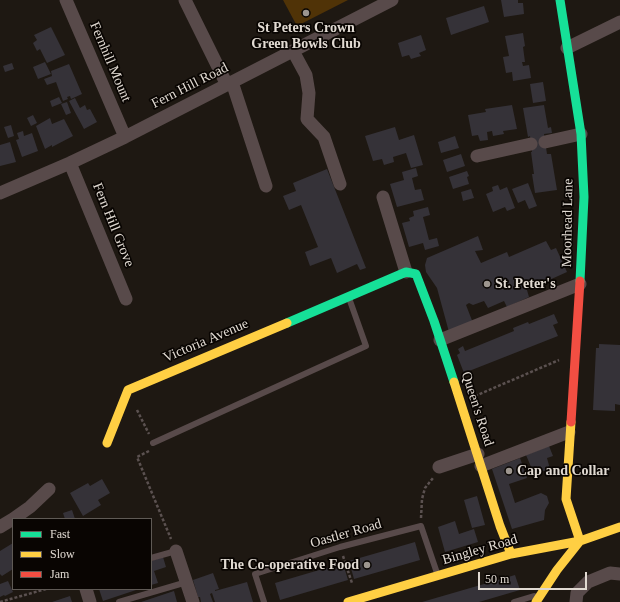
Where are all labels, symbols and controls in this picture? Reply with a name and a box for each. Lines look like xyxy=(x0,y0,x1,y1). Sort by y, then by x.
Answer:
marker: St Peters Crown Green Bowls Club xyxy=(301,8,311,18)
street label: Fernhill Mount xyxy=(86,20,134,104)
place label: St Peters Crown Green Bowls Club xyxy=(251,20,361,52)
street label: Fern Hill Road xyxy=(149,59,231,113)
street label: Moorhead Lane xyxy=(559,178,577,268)
street label: Fern Hill Grove xyxy=(88,180,138,270)
place label: St. Peter's xyxy=(495,276,556,292)
marker: St. Peter's xyxy=(482,279,492,289)
street label: Victoria Avenue xyxy=(161,315,251,367)
street label: Queen's Road xyxy=(457,370,497,448)
place label: Cap and Collar xyxy=(517,463,610,479)
marker: Cap and Collar xyxy=(504,466,514,476)
street label: Oastler Road xyxy=(308,516,384,552)
legend xyxy=(12,518,152,590)
text: Fast xyxy=(50,527,70,541)
street label: Bingley Road xyxy=(440,531,520,569)
text: Slow xyxy=(50,547,75,561)
place label: The Co-operative Food xyxy=(221,557,359,573)
marker: The Co-operative Food xyxy=(362,560,372,570)
scale bar xyxy=(480,564,589,590)
text: Jam xyxy=(50,567,69,581)
text: 50 m xyxy=(485,572,509,586)

